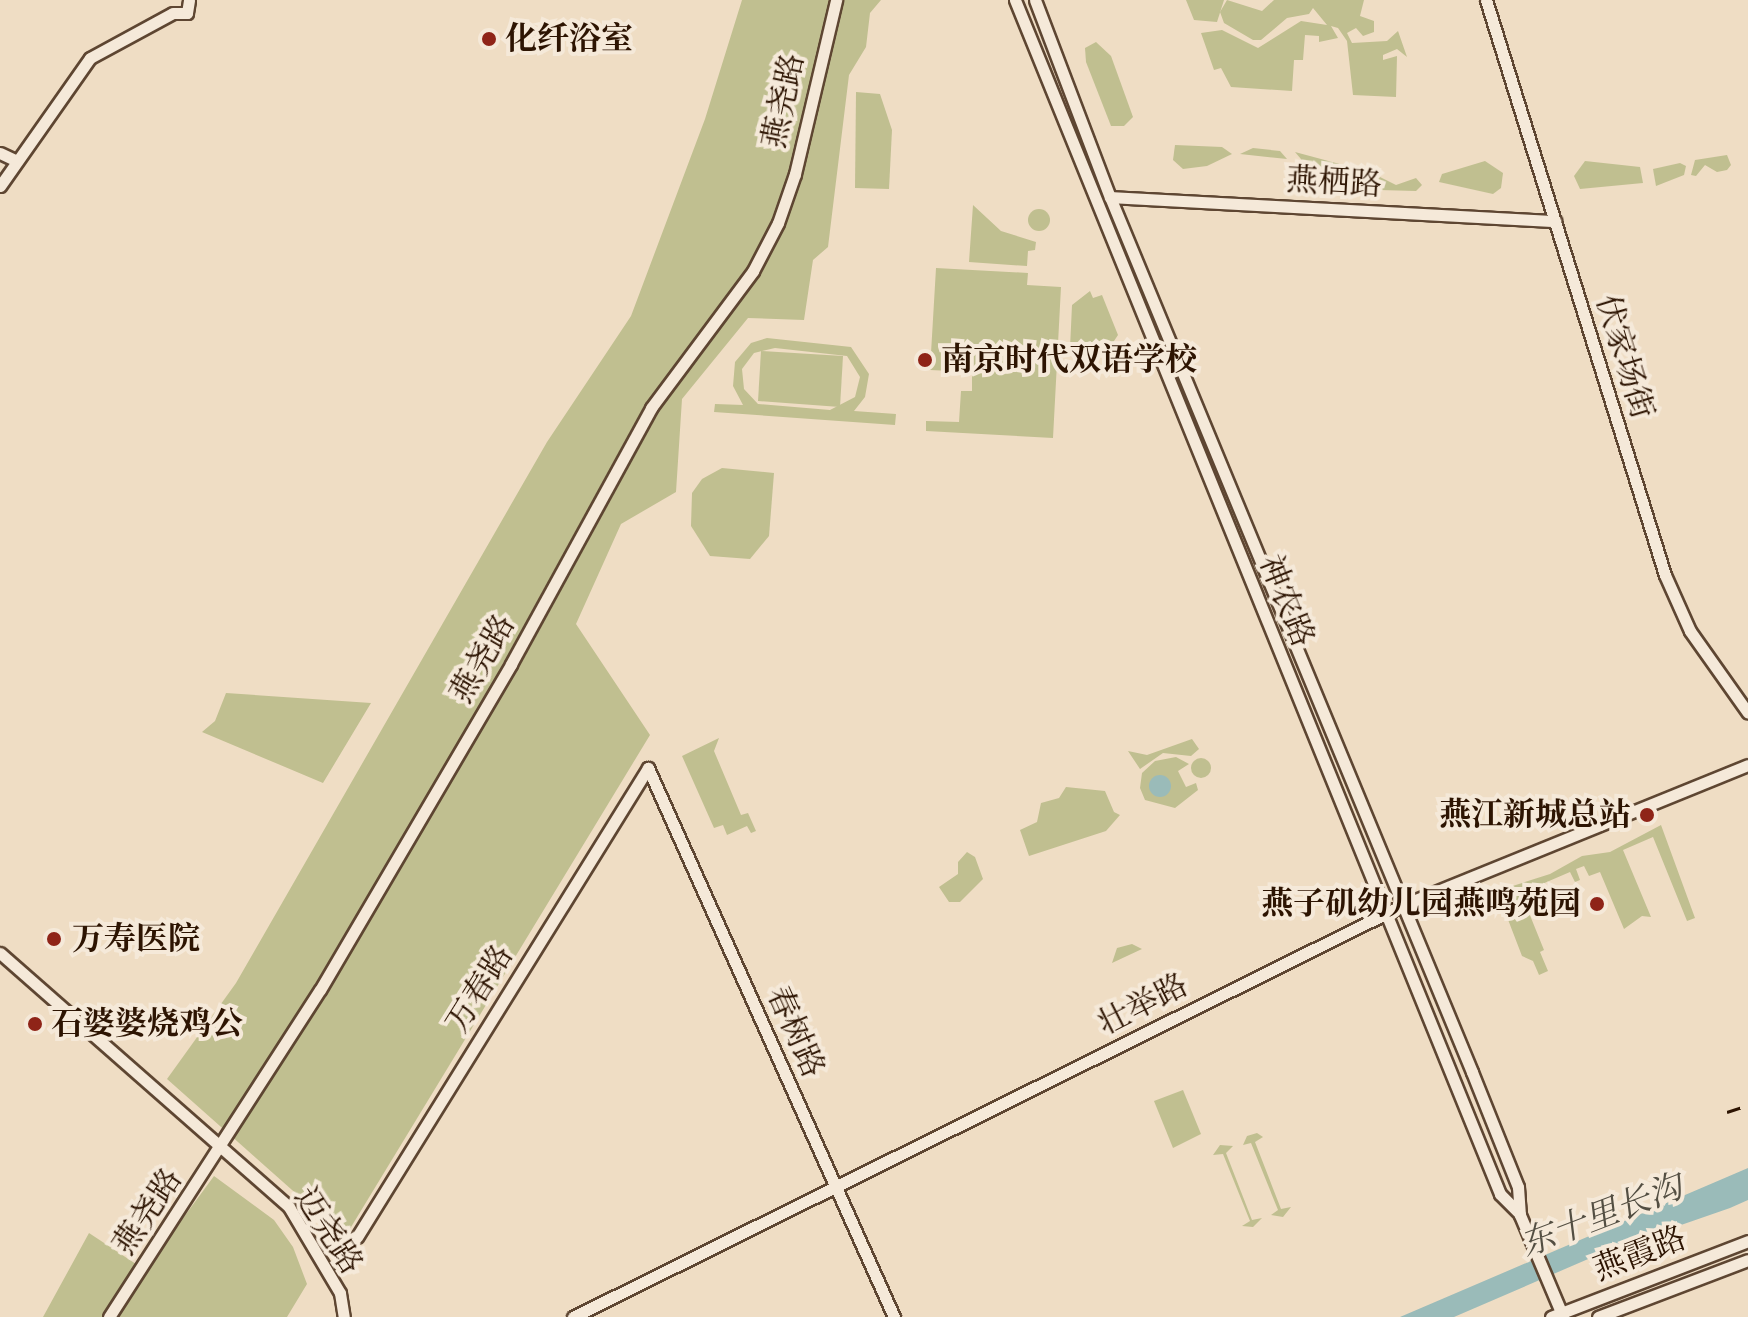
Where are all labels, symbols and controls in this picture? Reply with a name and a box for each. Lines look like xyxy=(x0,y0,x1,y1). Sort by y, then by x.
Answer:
place label: 化纤浴室 xyxy=(505,20,633,58)
marker: 化纤浴室 xyxy=(480,30,498,48)
street label: 燕尧路 xyxy=(755,50,813,152)
street label: 燕栖路 xyxy=(1285,161,1383,205)
street label: 伏家场街 xyxy=(1587,290,1661,424)
place label: 南京时代双语学校 xyxy=(941,341,1197,379)
marker: 南京时代双语学校 xyxy=(916,351,934,369)
street label: 神农路 xyxy=(1250,549,1322,653)
street label: 燕尧路 xyxy=(442,608,524,710)
place label: 燕江新城总站 xyxy=(1439,796,1631,834)
marker: 燕江新城总站 xyxy=(1638,806,1656,824)
place label: 燕子矶幼儿园燕鸣苑园 xyxy=(1261,885,1581,923)
marker: 燕子矶幼儿园燕鸣苑园 xyxy=(1588,895,1606,913)
place label: 万寿医院 xyxy=(72,920,200,958)
marker: 万寿医院 xyxy=(43,928,65,950)
street label: 万春路 xyxy=(438,938,522,1040)
street label: 壮举路 xyxy=(1092,966,1194,1044)
street label: 春树路 xyxy=(758,980,832,1084)
place label: 石婆婆烧鸡公 xyxy=(51,1005,243,1043)
marker: 石婆婆烧鸡公 xyxy=(26,1015,44,1033)
street label: 燕尧路 xyxy=(105,1161,191,1263)
water label: 东十里长沟 xyxy=(1515,1167,1689,1267)
street label: 迈尧路 xyxy=(286,1180,370,1282)
street label: 燕霞路 xyxy=(1588,1219,1692,1289)

